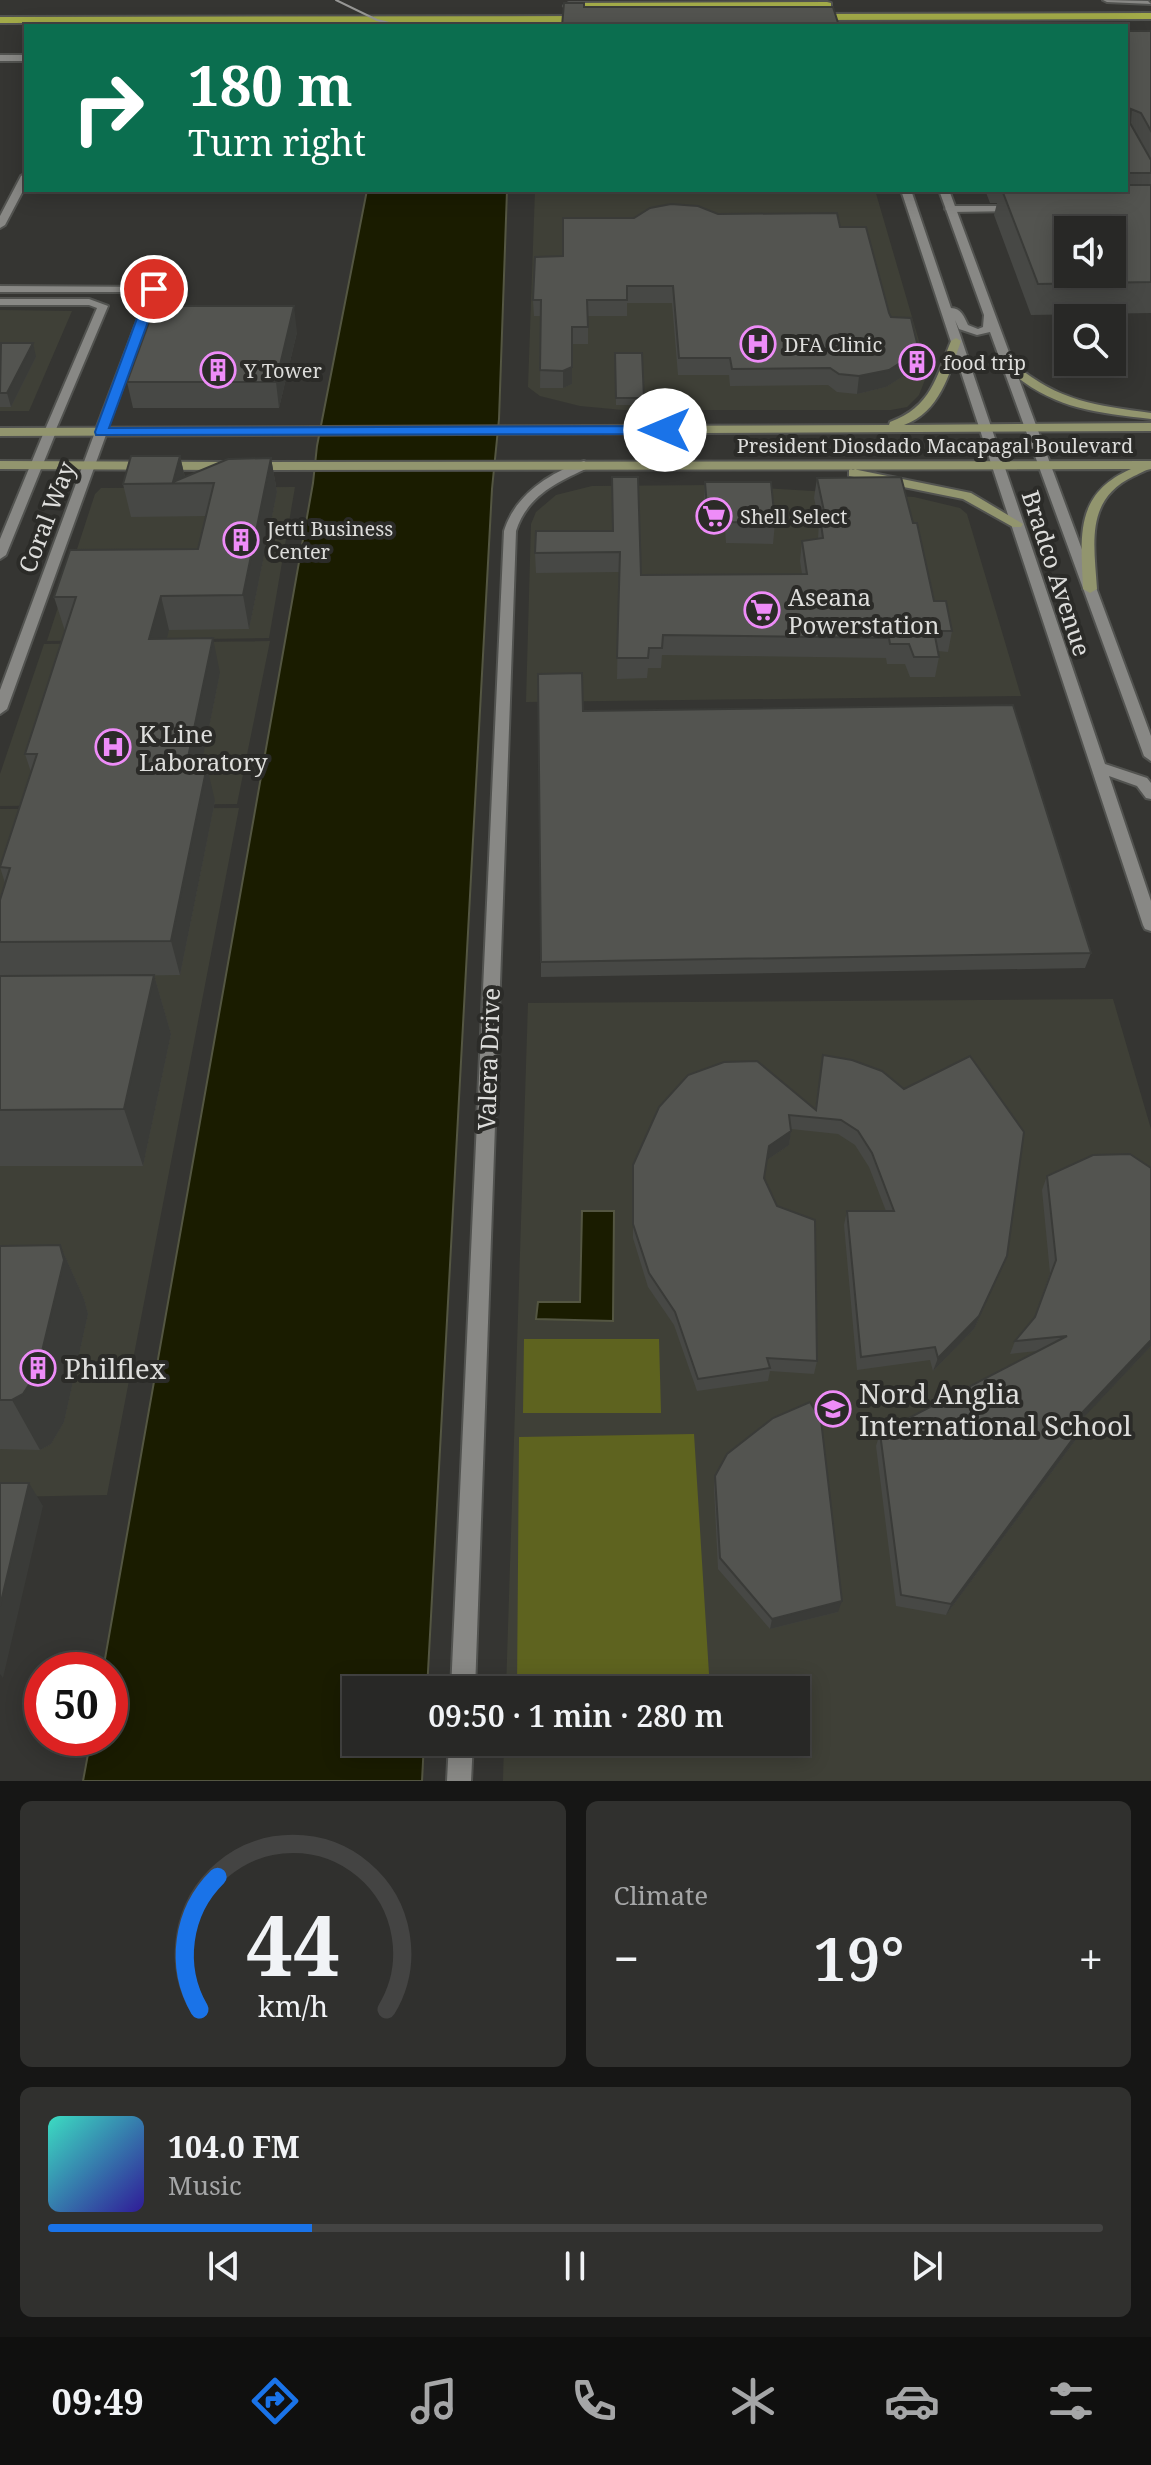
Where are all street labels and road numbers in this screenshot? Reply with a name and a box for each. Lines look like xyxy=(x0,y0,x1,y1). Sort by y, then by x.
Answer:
street label: President Diosdado Macapagal Boulevard xyxy=(737,432,1133,459)
street label: Coral Way xyxy=(10,456,82,577)
street label: Bradco Avenue xyxy=(1015,486,1099,660)
street label: Valera Drive xyxy=(469,987,507,1131)

